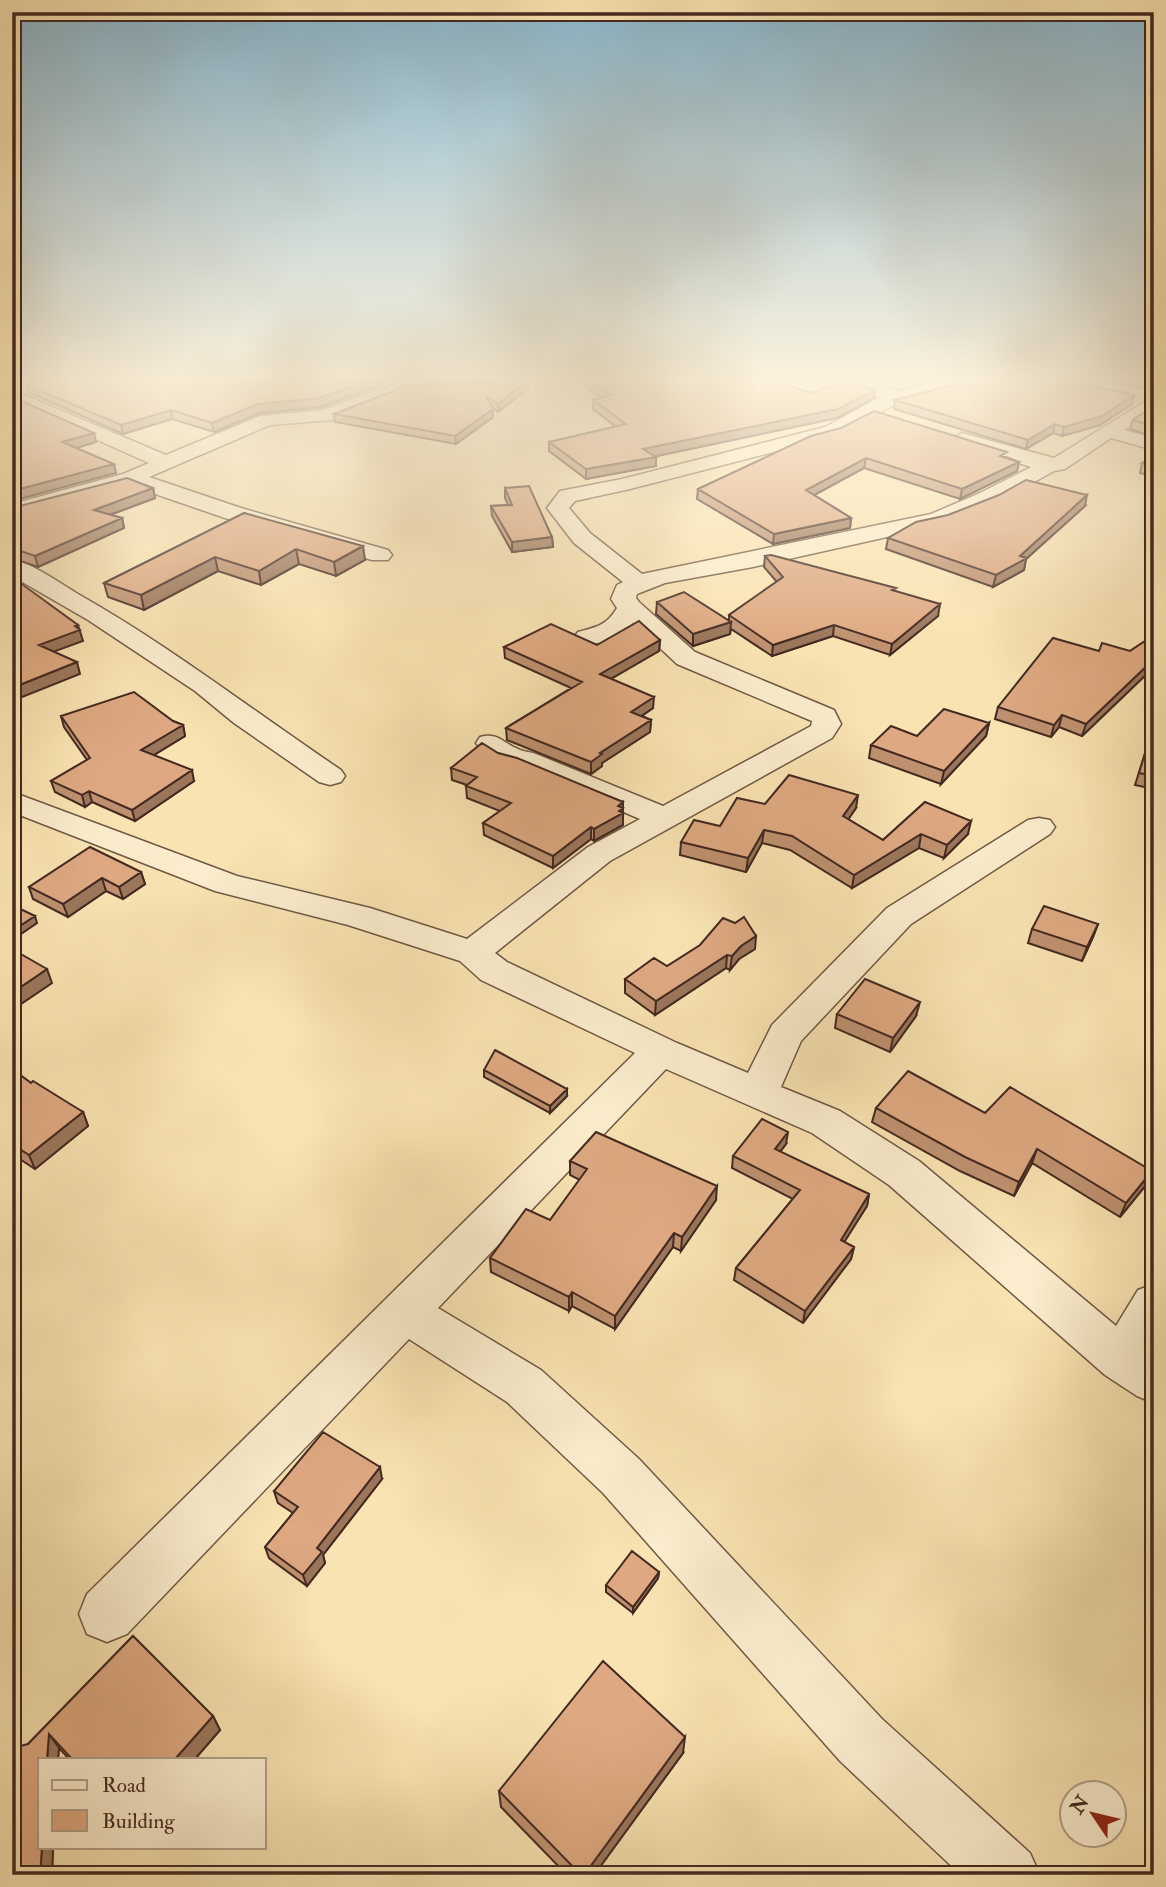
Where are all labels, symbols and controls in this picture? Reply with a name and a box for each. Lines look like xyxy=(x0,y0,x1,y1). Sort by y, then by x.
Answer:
legend xyxy=(38,1758,266,1848)
text: Road xyxy=(102,1772,147,1799)
north arrow xyxy=(1058,1778,1128,1848)
text: N xyxy=(1065,1790,1095,1819)
text: Building xyxy=(102,1808,175,1835)

